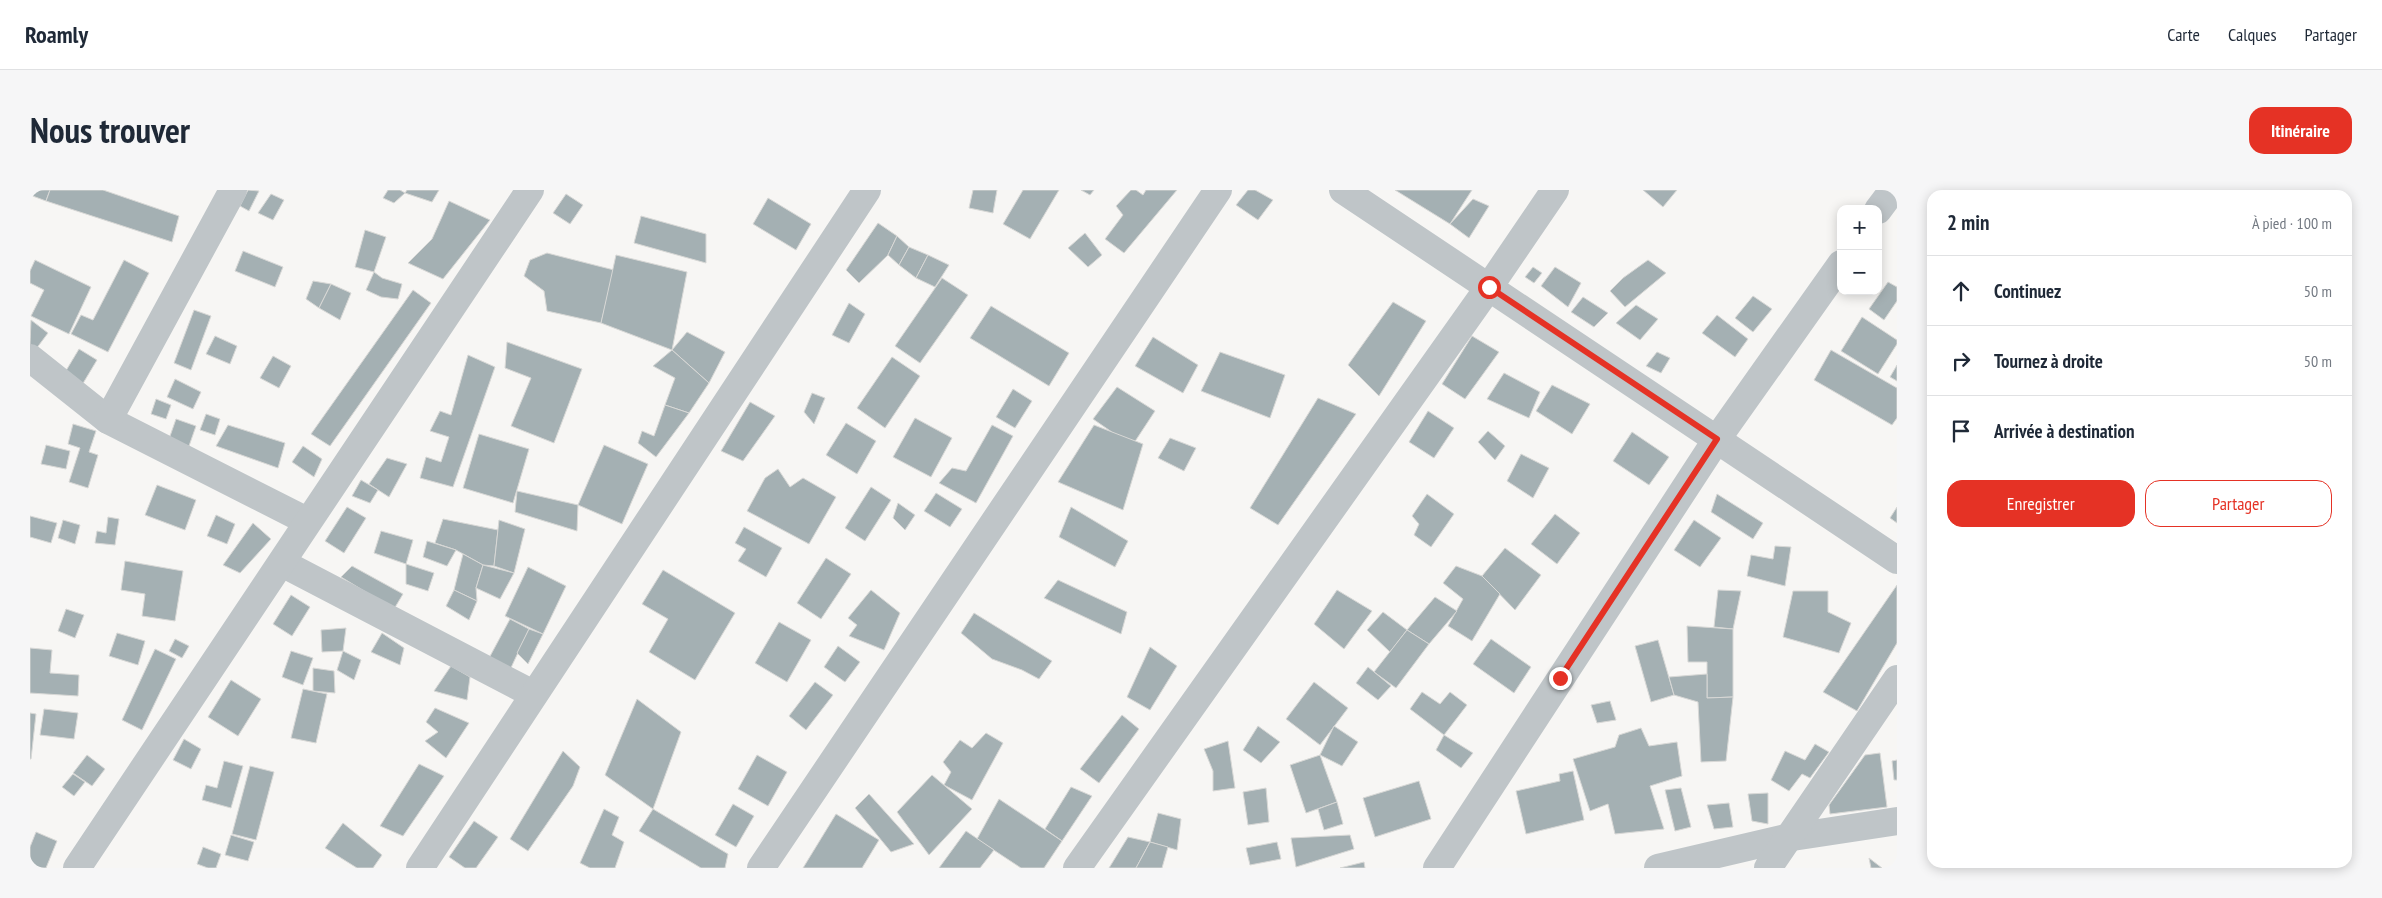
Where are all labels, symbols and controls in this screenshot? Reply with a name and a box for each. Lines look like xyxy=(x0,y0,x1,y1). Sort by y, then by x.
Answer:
text: Roamly xyxy=(25,19,88,50)
text: Carte xyxy=(2167,23,2200,46)
text: Calques xyxy=(2228,23,2277,46)
text: Partager xyxy=(2305,23,2357,46)
text: Nous trouver xyxy=(30,107,190,153)
button: Itinéraire xyxy=(2249,107,2352,154)
map controls xyxy=(1837,205,1882,295)
button: + xyxy=(1837,205,1882,250)
text: 2 min xyxy=(1947,209,1989,236)
text: À pied · 100 m xyxy=(2252,213,2332,233)
button: − xyxy=(1837,250,1882,295)
route start xyxy=(1478,276,1501,299)
icon: ahead xyxy=(1947,277,1975,305)
text: Continuez xyxy=(1994,279,2061,303)
text: 50 m xyxy=(2304,281,2332,301)
icon: right xyxy=(1947,347,1975,375)
text: Tournez à droite xyxy=(1994,349,2103,373)
text: 50 m xyxy=(2304,351,2332,371)
icon: arrive xyxy=(1947,417,1975,445)
text: Arrivée à destination xyxy=(1994,419,2135,443)
button: Enregistrer xyxy=(1947,480,2135,527)
button: Partager xyxy=(2145,480,2332,527)
route end xyxy=(1549,667,1572,690)

